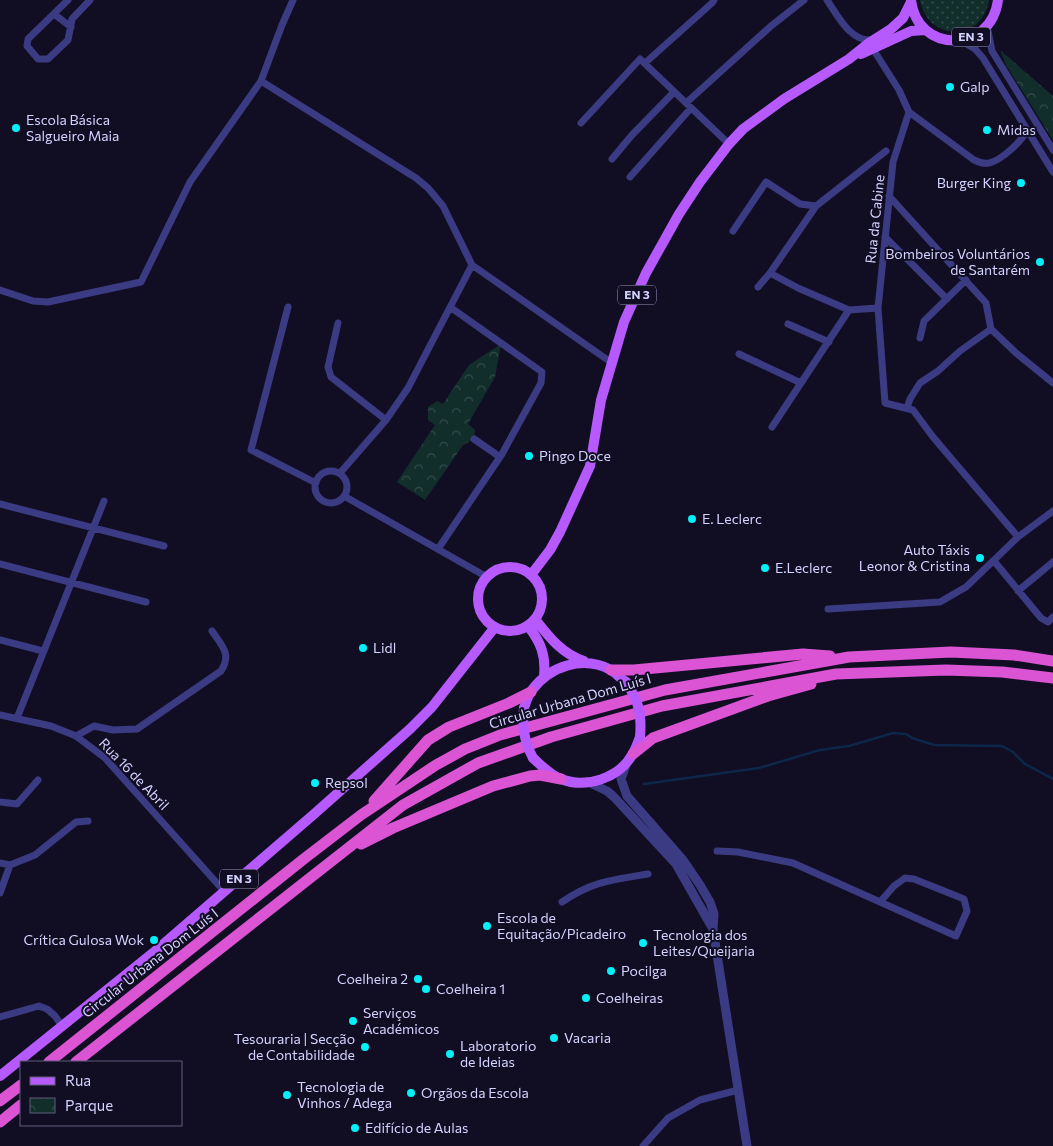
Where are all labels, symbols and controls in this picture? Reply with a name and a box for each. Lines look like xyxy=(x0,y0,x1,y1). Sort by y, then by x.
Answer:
road number: EN 3 xyxy=(952,28,990,46)
place label: Galp xyxy=(960,78,989,95)
marker: Galp xyxy=(944,81,956,93)
place label: Escola Básica Salgueiro Maia xyxy=(26,111,119,144)
place label: Midas xyxy=(997,121,1036,138)
marker: Escola Básica Salgueiro Maia xyxy=(10,122,22,134)
marker: Midas xyxy=(981,124,993,136)
street label: Rua da Cabine xyxy=(861,174,888,264)
place label: Burger King xyxy=(937,174,1011,191)
marker: Burger King xyxy=(1015,177,1027,189)
place label: Bombeiros Voluntários de Santarém xyxy=(885,245,1030,278)
marker: Bombeiros Voluntários de Santarém xyxy=(1034,256,1046,268)
road number: EN 3 xyxy=(618,286,656,304)
place label: Pingo Doce xyxy=(539,447,611,464)
marker: Pingo Doce xyxy=(523,450,535,462)
place label: E. Leclerc xyxy=(702,510,762,527)
marker: E. Leclerc xyxy=(686,513,698,525)
place label: Auto Táxis Leonor & Cristina xyxy=(859,541,970,574)
marker: Auto Táxis Leonor & Cristina xyxy=(974,552,986,564)
place label: E.Leclerc xyxy=(775,559,832,576)
marker: E.Leclerc xyxy=(759,562,771,574)
place label: Lidl xyxy=(373,639,396,656)
marker: Lidl xyxy=(357,642,369,654)
street label: Circular Urbana Dom Luís I xyxy=(487,669,653,732)
street label: Rua 16 de Abril xyxy=(96,734,173,813)
place label: Repsol xyxy=(325,774,368,791)
marker: Repsol xyxy=(309,777,321,789)
road number: EN 3 xyxy=(220,870,258,889)
street label: Circular Urbana Dom Luís I xyxy=(78,904,221,1021)
place label: Escola de Equitação/Picadeiro xyxy=(497,909,626,942)
marker: Escola de Equitação/Picadeiro xyxy=(481,920,493,932)
place label: Tecnologia dos Leites/Queijaria xyxy=(653,926,755,959)
place label: Crítica Gulosa Wok xyxy=(23,931,144,948)
marker: Crítica Gulosa Wok xyxy=(148,934,160,946)
marker: Tecnologia dos Leites/Queijaria xyxy=(637,937,649,949)
place label: Pocilga xyxy=(621,962,667,979)
marker: Pocilga xyxy=(605,965,617,977)
place label: Coelheira 2 xyxy=(337,970,408,987)
marker: Coelheira 2 xyxy=(412,973,424,985)
place label: Coelheira 1 xyxy=(436,980,505,997)
marker: Coelheira 1 xyxy=(420,983,432,995)
place label: Coelheiras xyxy=(596,989,663,1006)
marker: Coelheiras xyxy=(580,992,592,1004)
place label: Serviços Académicos xyxy=(363,1004,439,1037)
marker: Serviços Académicos xyxy=(347,1015,359,1027)
place label: Vacaria xyxy=(564,1029,611,1046)
place label: Tesouraria | Secção de Contabilidade xyxy=(234,1030,355,1063)
marker: Vacaria xyxy=(548,1032,560,1044)
place label: Laboratorio de Ideias xyxy=(460,1037,536,1070)
marker: Tesouraria | Secção de Contabilidade xyxy=(359,1041,371,1053)
marker: Laboratorio de Ideias xyxy=(444,1048,456,1060)
legend xyxy=(20,1061,182,1126)
text: Rua xyxy=(65,1071,91,1089)
place label: Tecnologia de Vinhos / Adega xyxy=(297,1078,392,1111)
place label: Orgãos da Escola xyxy=(421,1084,529,1101)
marker: Orgãos da Escola xyxy=(405,1087,417,1099)
marker: Tecnologia de Vinhos / Adega xyxy=(281,1089,293,1101)
text: Parque xyxy=(65,1096,113,1114)
place label: Edifício de Aulas xyxy=(365,1119,468,1136)
marker: Edifício de Aulas xyxy=(349,1122,361,1134)

